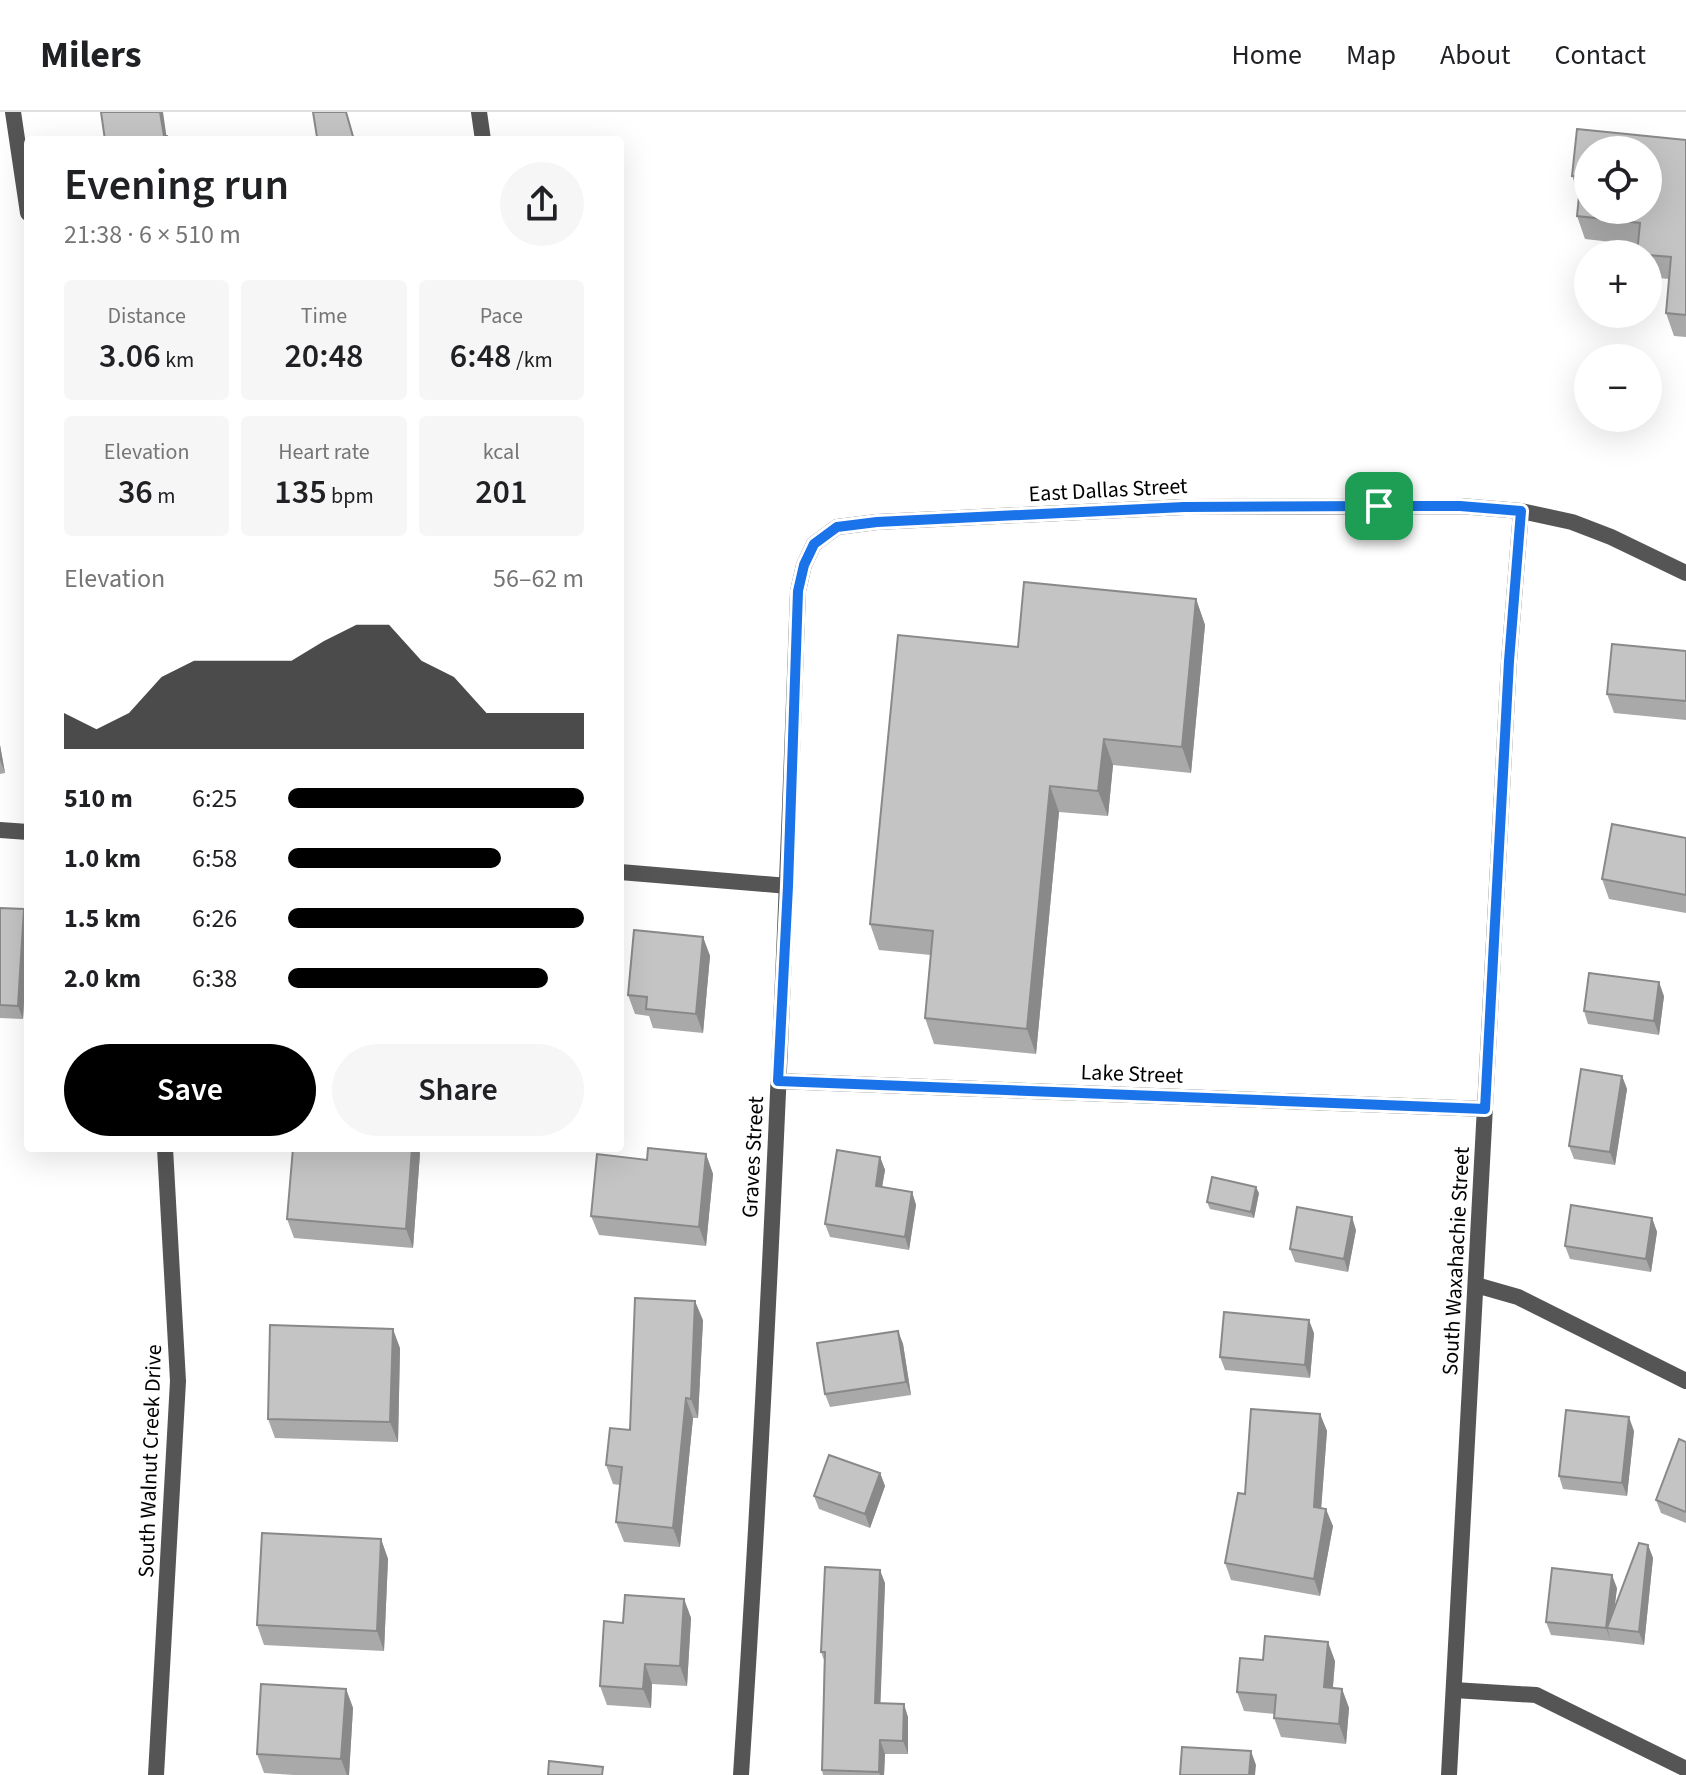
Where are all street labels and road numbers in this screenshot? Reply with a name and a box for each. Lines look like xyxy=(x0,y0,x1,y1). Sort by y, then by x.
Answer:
street label: East Dallas Street xyxy=(1028,470,1189,510)
street label: Lake Street xyxy=(1080,1056,1184,1092)
street label: Graves Street xyxy=(734,1095,772,1219)
street label: South Waxahachie Street xyxy=(1434,1145,1478,1376)
street label: South Walnut Creek Drive xyxy=(130,1344,170,1578)

